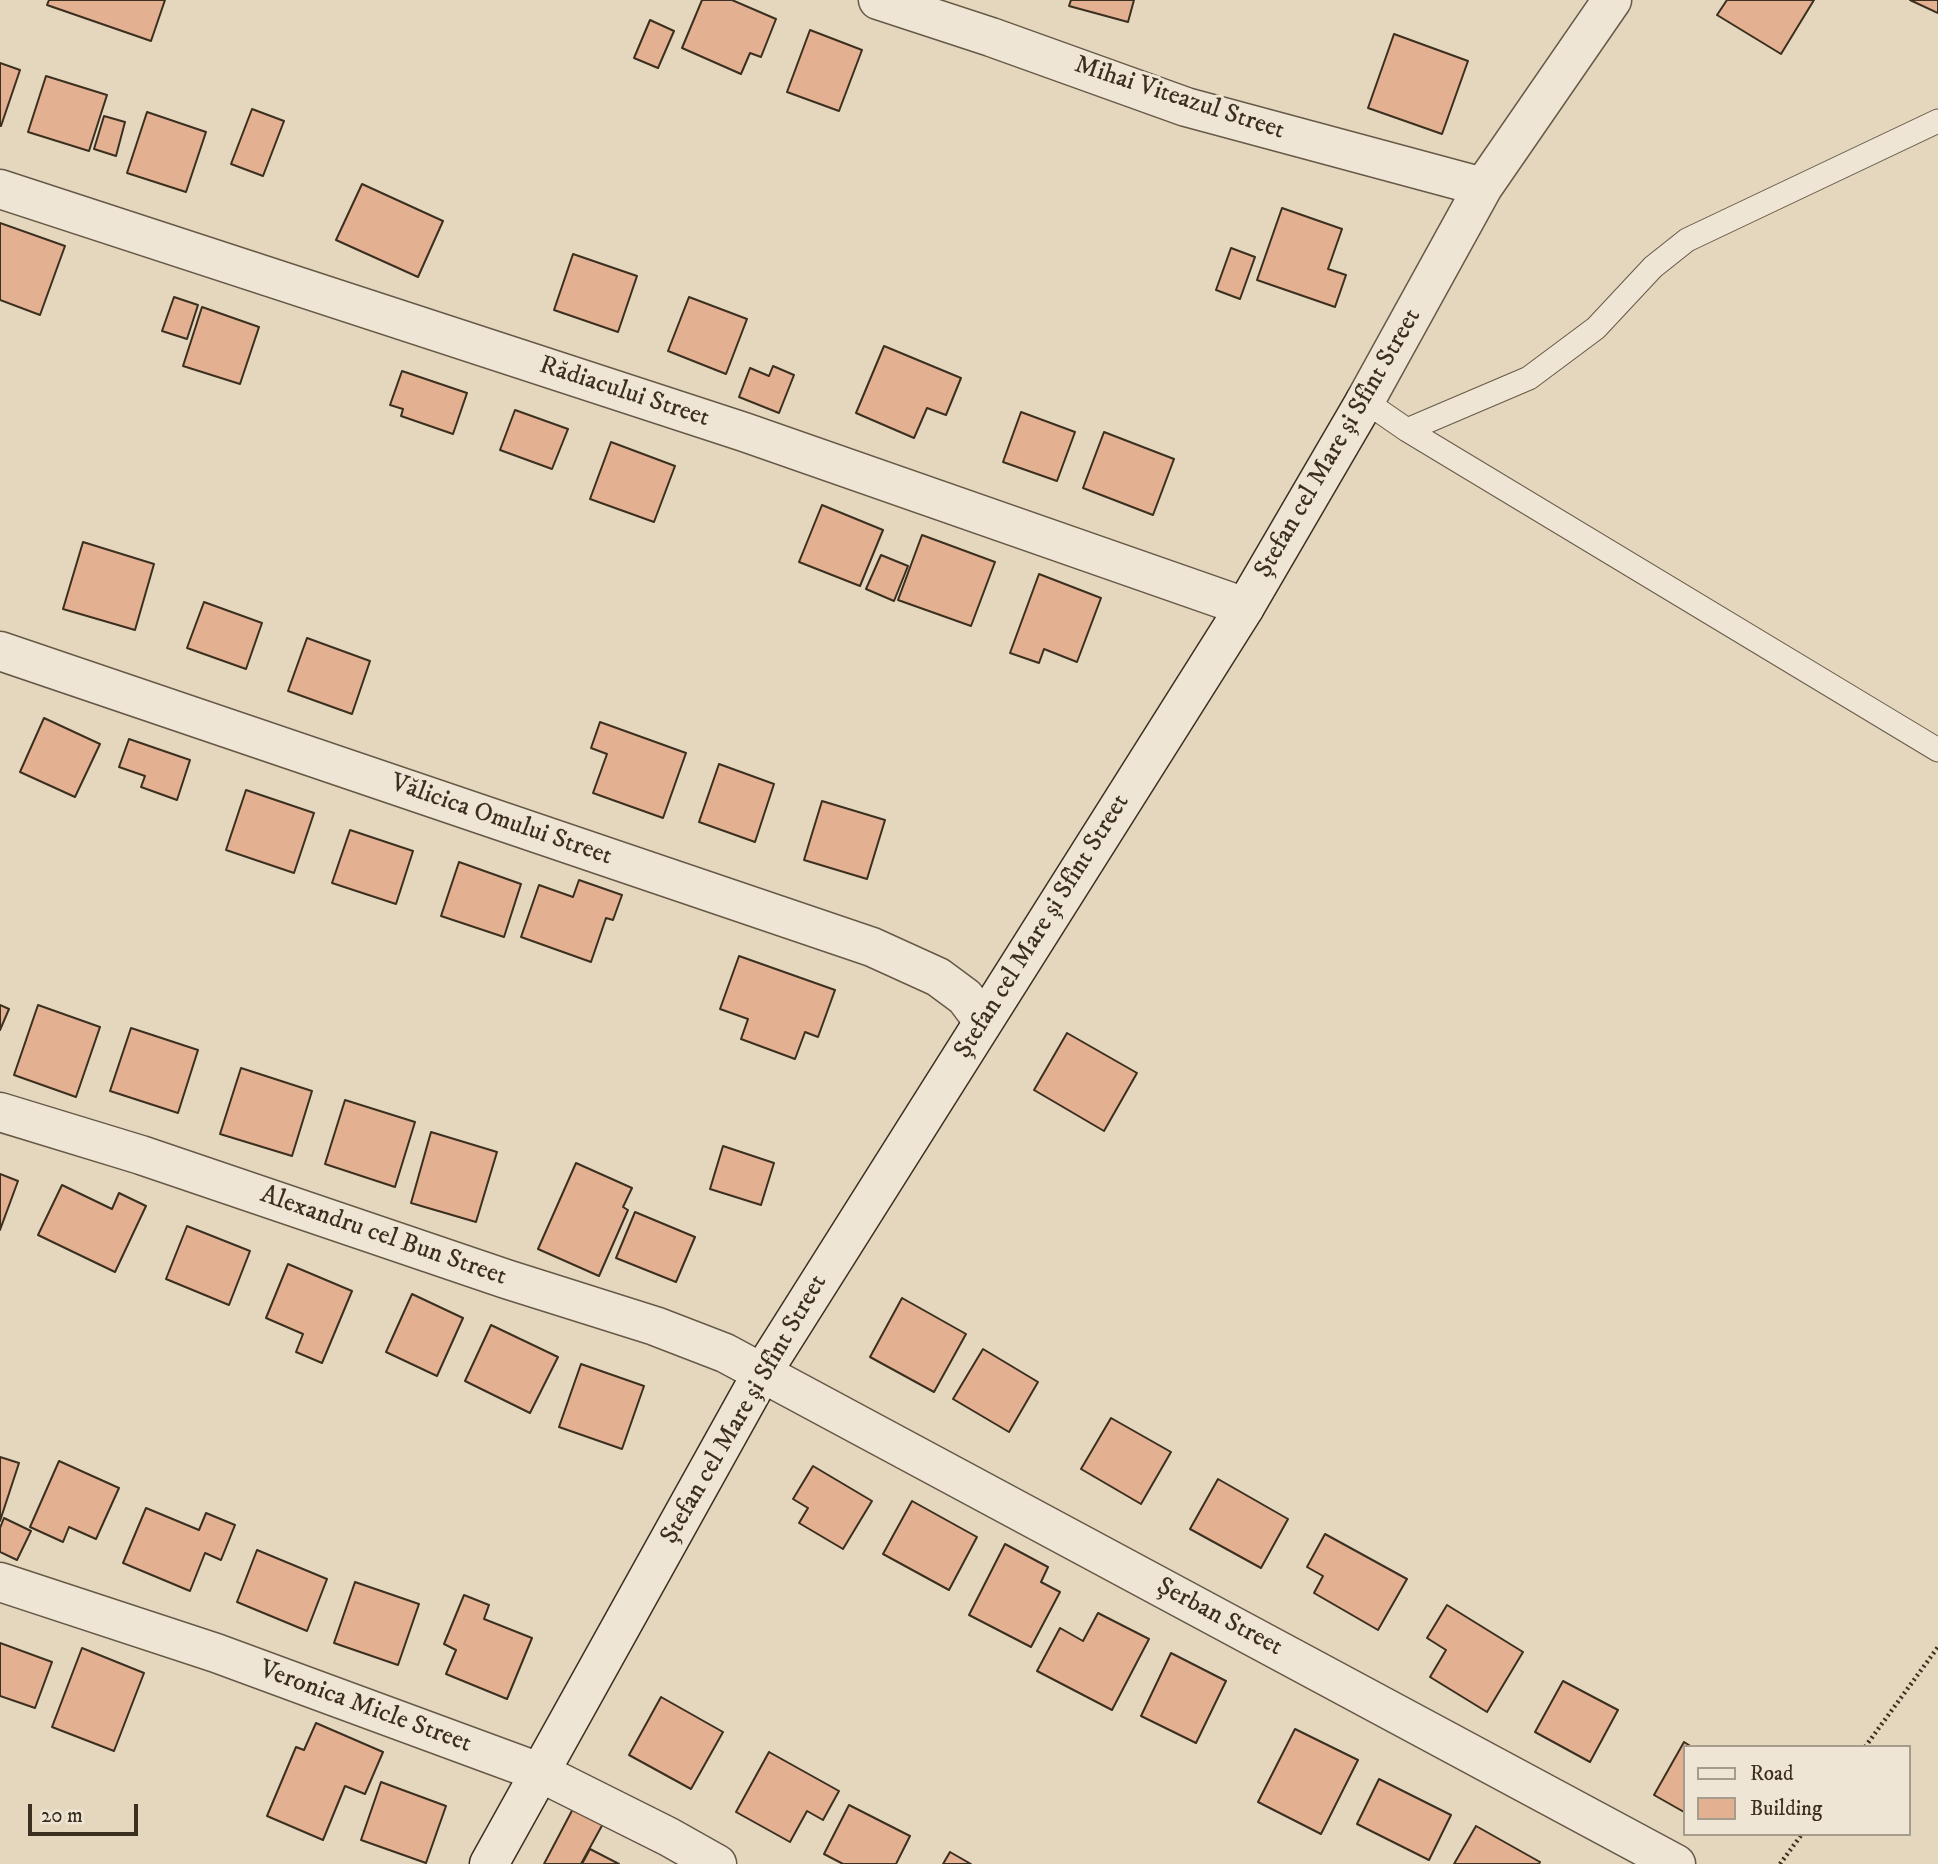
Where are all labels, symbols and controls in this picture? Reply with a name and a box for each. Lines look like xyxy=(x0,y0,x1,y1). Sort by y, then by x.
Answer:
street label: Mihai Viteazul Street xyxy=(1070,50,1288,148)
street label: Ștefan cel Mare și Sfînt Street xyxy=(1249,304,1429,584)
street label: Rădiacului Street xyxy=(535,351,713,435)
street label: Vălicica Omului Street xyxy=(386,769,616,873)
street label: Ștefan cel Mare și Sfînt Street xyxy=(949,789,1137,1065)
street label: Alexandru cel Bun Street xyxy=(256,1180,510,1294)
street label: Ștefan cel Mare și Sfînt Street xyxy=(655,1270,835,1550)
street label: Șerban Street xyxy=(1151,1572,1287,1664)
street label: Veronica Micle Street xyxy=(255,1655,475,1761)
legend xyxy=(1682,1745,1910,1836)
text: Road xyxy=(1750,1761,1794,1787)
scale bar xyxy=(32,1790,142,1834)
text: Building xyxy=(1750,1796,1822,1822)
text: 20 m xyxy=(41,1803,83,1829)

